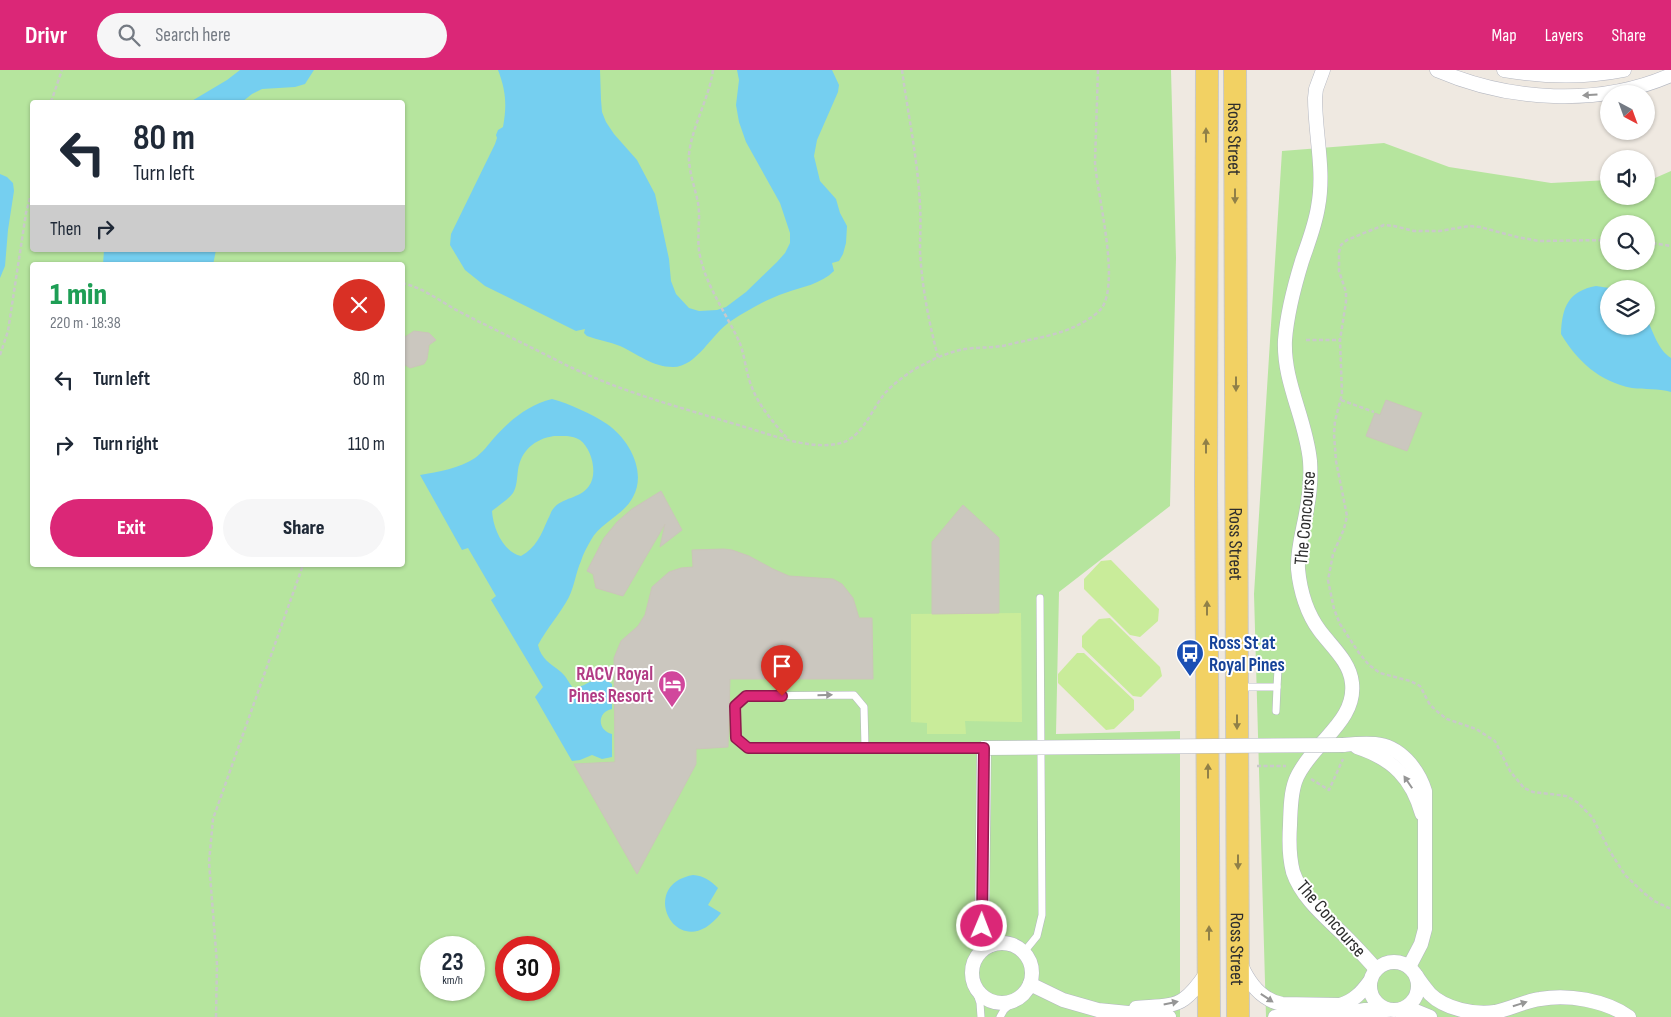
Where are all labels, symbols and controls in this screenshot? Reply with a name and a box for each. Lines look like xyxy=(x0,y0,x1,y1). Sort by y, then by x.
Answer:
search box xyxy=(97,13,447,58)
text: Drivr xyxy=(25,21,67,50)
icon: search xyxy=(115,21,143,49)
text: Search here xyxy=(155,24,231,47)
text: Map xyxy=(1492,25,1517,46)
text: Layers xyxy=(1545,25,1584,46)
text: Share xyxy=(1612,25,1646,46)
north arrow xyxy=(1600,85,1655,140)
map controls xyxy=(1600,85,1655,335)
one-way arrow xyxy=(1582,91,1598,99)
street label: Ross Street xyxy=(1222,102,1245,176)
text: 80 m xyxy=(133,117,195,160)
icon: left xyxy=(50,120,115,185)
one-way arrow xyxy=(1202,126,1210,142)
button: sound xyxy=(1600,150,1655,205)
text: Turn left xyxy=(133,160,195,187)
one-way arrow xyxy=(1231,189,1239,205)
icon: right xyxy=(91,215,119,243)
button: search xyxy=(1600,215,1655,270)
text: Then xyxy=(50,218,81,241)
text: 1 min xyxy=(50,277,107,313)
button: close xyxy=(333,279,385,331)
button: layers xyxy=(1600,280,1655,335)
text: 220 m · 18:38 xyxy=(50,314,121,333)
icon: left xyxy=(50,366,78,394)
text: Turn left xyxy=(93,368,150,391)
text: 80 m xyxy=(353,368,385,391)
one-way arrow xyxy=(1232,376,1240,392)
icon: right xyxy=(50,431,78,459)
text: Turn right xyxy=(93,433,158,456)
text: 110 m xyxy=(348,433,385,456)
one-way arrow xyxy=(1202,438,1210,454)
street label: The Concourse xyxy=(1290,470,1321,566)
button: Exit xyxy=(50,499,213,557)
button: Share xyxy=(223,499,385,557)
street label: Ross Street xyxy=(1223,507,1247,581)
one-way arrow xyxy=(1203,600,1211,616)
place label: Ross St at Royal Pines xyxy=(1209,632,1285,677)
bus stop icon: Ross St at Royal Pines xyxy=(1175,638,1205,677)
pin xyxy=(761,645,803,696)
icon: arrive xyxy=(768,652,796,680)
place label: RACV Royal Pines Resort xyxy=(568,663,653,708)
hotel icon: RACV Royal Pines Resort xyxy=(657,669,687,708)
one-way arrow xyxy=(817,691,833,699)
one-way arrow xyxy=(1233,714,1241,730)
one-way arrow xyxy=(1204,763,1212,779)
one-way arrow xyxy=(1403,775,1413,789)
one-way arrow xyxy=(1234,854,1242,870)
street label: The Concourse xyxy=(1291,876,1371,962)
position arrow xyxy=(955,899,1007,951)
street label: Ross Street xyxy=(1225,912,1248,986)
one-way arrow xyxy=(1205,925,1213,941)
speed limit sign: 30 xyxy=(495,936,560,1001)
text: 23 xyxy=(441,947,464,978)
text: km/h xyxy=(442,973,463,988)
one-way arrow xyxy=(1260,993,1274,1003)
one-way arrow xyxy=(1164,999,1179,1007)
one-way arrow xyxy=(1513,1000,1528,1008)

